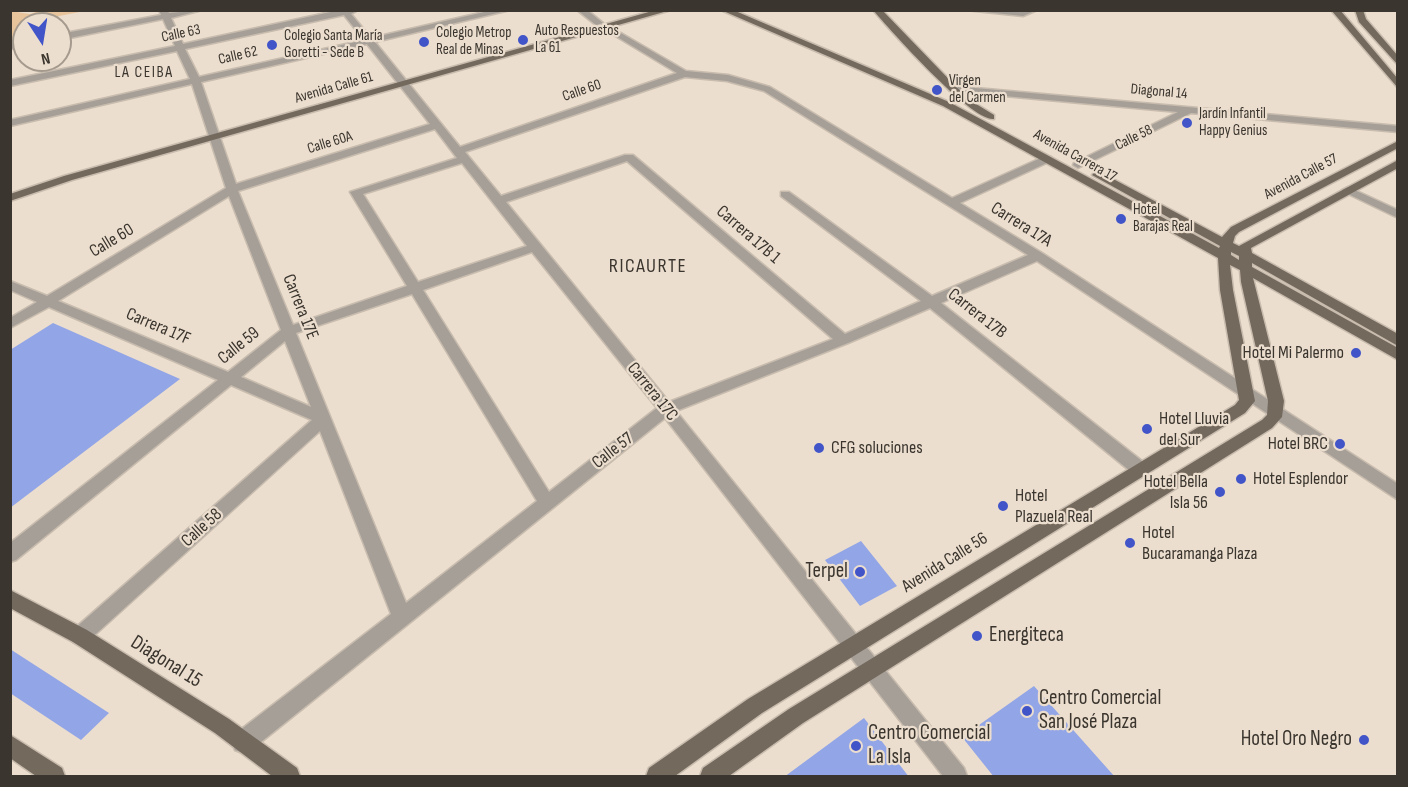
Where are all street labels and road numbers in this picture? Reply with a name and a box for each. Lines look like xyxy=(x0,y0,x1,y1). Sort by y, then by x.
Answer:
street label: Calle 63 xyxy=(160,21,202,47)
street label: Calle 62 xyxy=(217,43,259,69)
street label: Avenida Calle 61 xyxy=(293,68,375,108)
street label: Calle 60 xyxy=(560,76,604,106)
street label: Diagonal 14 xyxy=(1130,81,1188,103)
street label: Calle 58 xyxy=(1112,121,1156,155)
street label: Avenida Carrera 17 xyxy=(1030,126,1120,186)
street label: Calle 60A xyxy=(305,128,355,158)
street label: Avenida Calle 57 xyxy=(1261,150,1341,204)
street label: Carrera 17A xyxy=(986,198,1056,252)
street label: Carrera 17B 1 xyxy=(711,201,785,269)
street label: Calle 60 xyxy=(86,219,138,263)
street label: Carrera 17E xyxy=(277,271,323,343)
street label: Carrera 17B xyxy=(943,284,1011,344)
street label: Carrera 17F xyxy=(122,304,194,350)
street label: Calle 59 xyxy=(214,323,264,369)
street label: Carrera 17C xyxy=(622,358,682,426)
street label: Calle 57 xyxy=(588,428,638,474)
street label: Calle 58 xyxy=(177,504,227,552)
street label: Avenida Calle 56 xyxy=(898,528,992,598)
street label: Diagonal 15 xyxy=(126,630,206,694)

